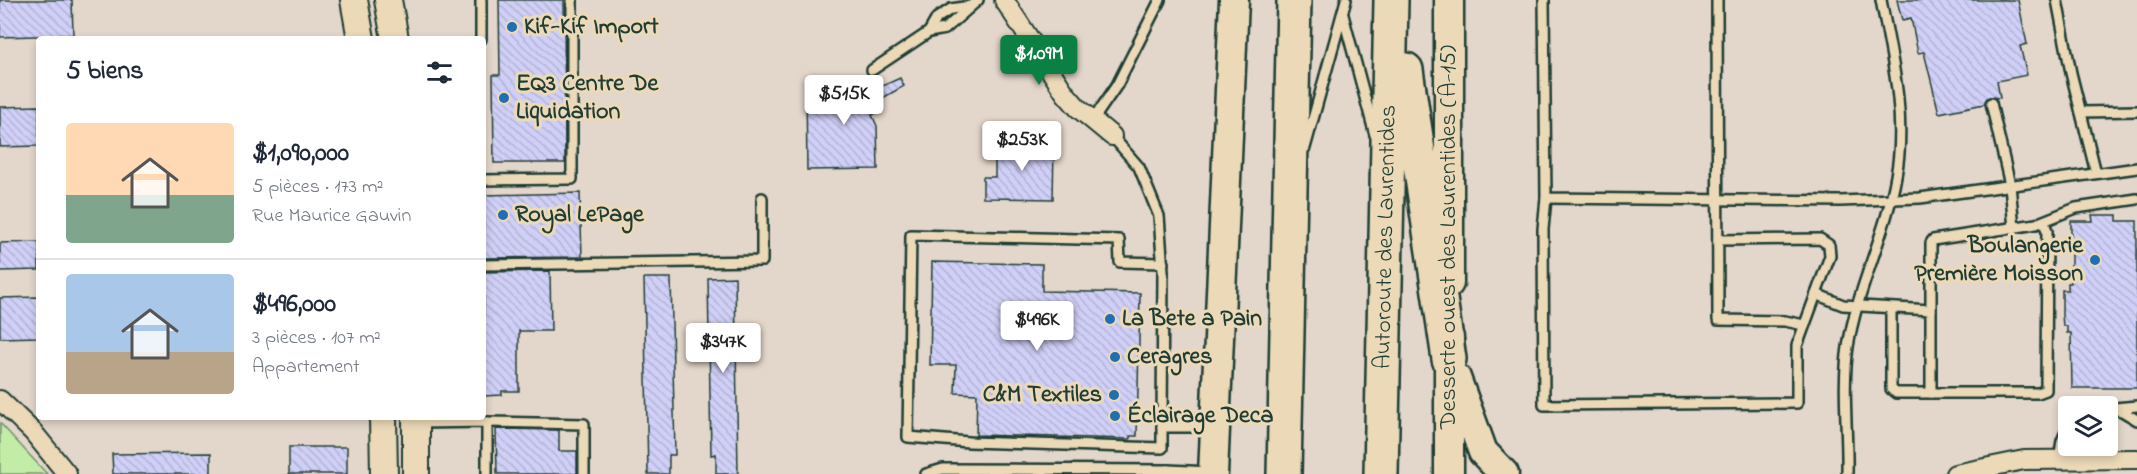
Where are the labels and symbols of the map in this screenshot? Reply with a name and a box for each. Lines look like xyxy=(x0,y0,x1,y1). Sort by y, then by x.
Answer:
place label: Kif-Kif Import xyxy=(524,10,659,45)
marker: Kif-Kif Import xyxy=(505,20,519,34)
pin: $1.09M xyxy=(990,35,1088,86)
street label: Desserte ouest des Laurentides (A-15) xyxy=(1432,45,1467,430)
place label: EQ3 Centre De Liquidation xyxy=(516,67,660,130)
pin: $515K xyxy=(802,75,886,126)
marker: EQ3 Centre De Liquidation xyxy=(497,91,511,105)
street label: Autoroute des Laurentides xyxy=(1366,105,1406,370)
pin: $253K xyxy=(980,121,1064,172)
place label: Royal LePage xyxy=(515,198,645,234)
marker: Royal LePage xyxy=(496,208,510,222)
place label: Boulangerie Première Moisson xyxy=(1914,229,2084,292)
marker: Boulangerie Première Moisson xyxy=(2088,253,2102,267)
pin: $496K xyxy=(995,301,1079,352)
place label: La Bete a Pain xyxy=(1122,302,1262,337)
marker: La Bete a Pain xyxy=(1103,312,1117,326)
pin: $347K xyxy=(681,323,765,374)
place label: Ceragres xyxy=(1127,340,1213,376)
marker: Ceragres xyxy=(1108,350,1122,364)
place label: C&M Textiles xyxy=(983,378,1102,413)
marker: C&M Textiles xyxy=(1107,388,1121,402)
place label: Éclairage Deca xyxy=(1127,399,1273,435)
marker: Éclairage Deca xyxy=(1108,409,1122,423)

